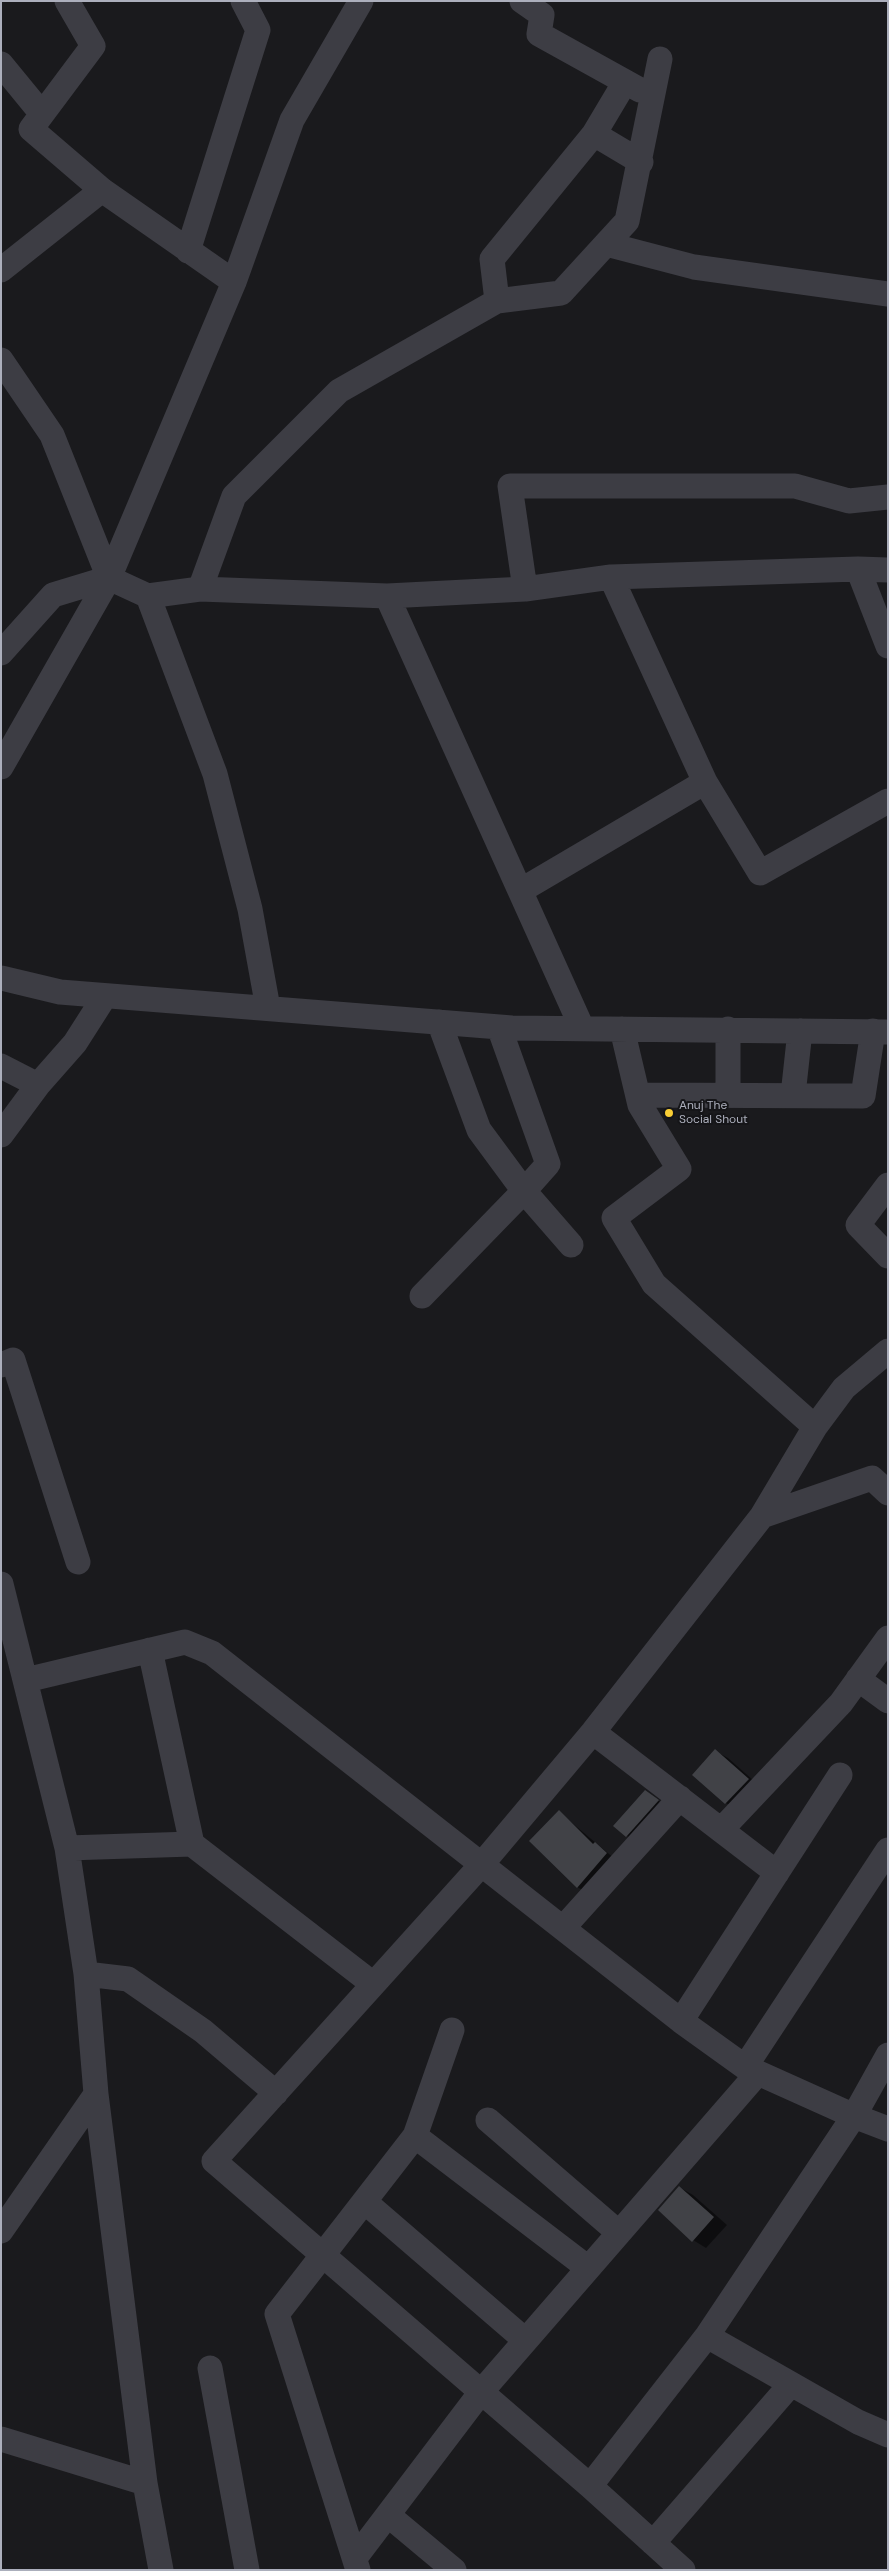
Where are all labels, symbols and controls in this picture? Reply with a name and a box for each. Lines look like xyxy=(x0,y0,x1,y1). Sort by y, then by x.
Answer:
place label: Anuj The Social Shout xyxy=(679,1099,748,1127)
marker: Anuj The Social Shout xyxy=(663,1107,675,1119)

